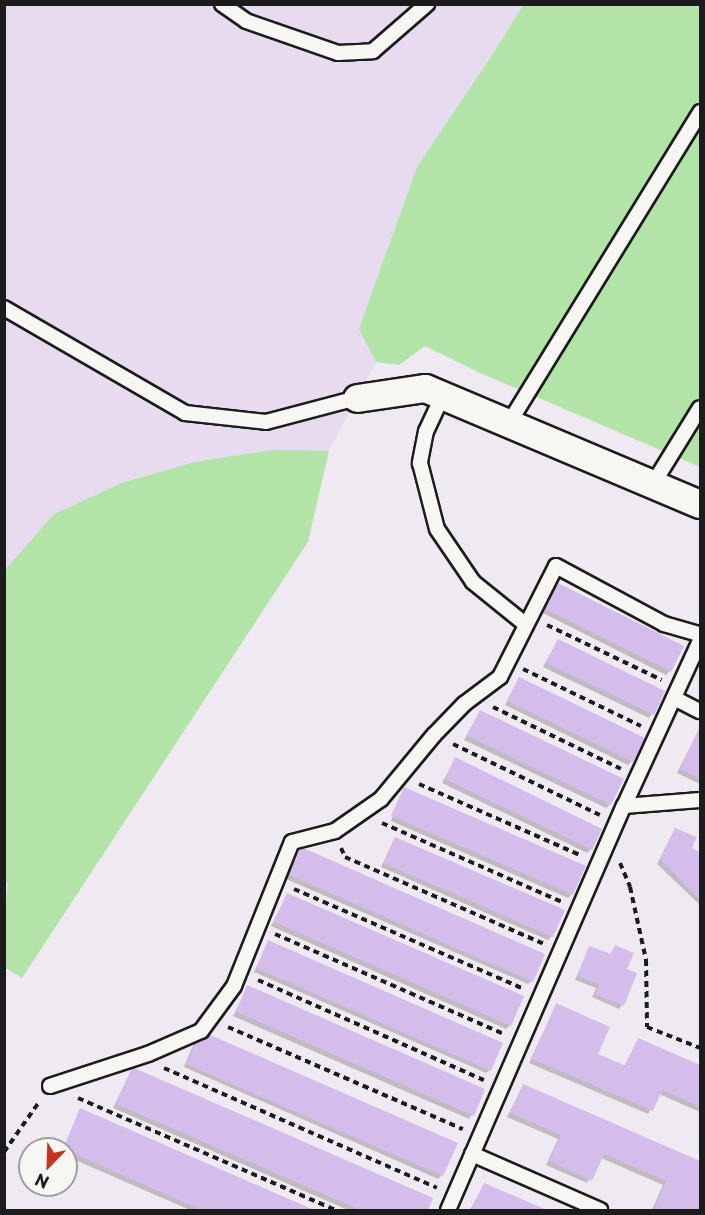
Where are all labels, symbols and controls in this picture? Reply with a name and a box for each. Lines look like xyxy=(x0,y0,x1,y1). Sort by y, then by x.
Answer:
north arrow xyxy=(18,1137,78,1197)
text: N xyxy=(31,1168,52,1195)

